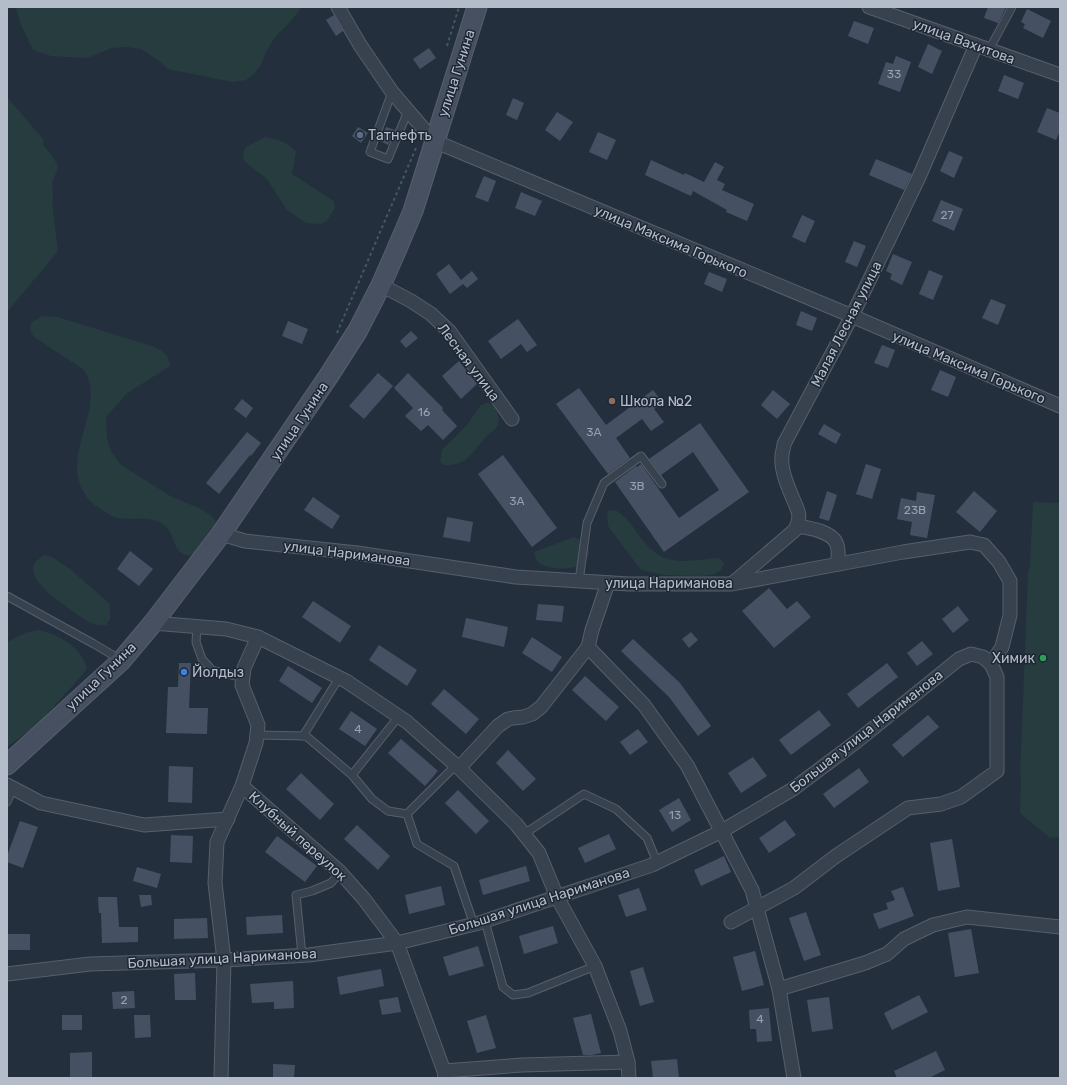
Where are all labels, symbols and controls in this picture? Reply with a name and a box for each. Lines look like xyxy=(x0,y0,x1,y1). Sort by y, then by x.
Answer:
street label: улица Вахитова xyxy=(910,15,1017,68)
street label: улица Гунина xyxy=(434,27,479,119)
house number: 33 xyxy=(887,67,901,81)
place label: Татнефть xyxy=(368,127,432,144)
marker: Татнефть xyxy=(355,130,365,140)
street label: улица Максима Горького xyxy=(592,201,750,281)
house number: 27 xyxy=(940,208,954,222)
street label: Малая Лесная улица xyxy=(807,259,886,390)
street label: Лесная улица xyxy=(434,320,503,405)
street label: улица Максима Горького xyxy=(890,327,1048,407)
street label: улица Гунина xyxy=(267,379,332,464)
place label: Школа №2 xyxy=(620,393,692,410)
marker: Школа №2 xyxy=(607,396,617,406)
house number: 16 xyxy=(418,405,430,419)
house number: 3А xyxy=(586,425,602,439)
house number: 3В xyxy=(629,479,645,493)
house number: 3А xyxy=(509,494,525,508)
house number: 23В xyxy=(904,503,926,517)
street label: улица Нариманова xyxy=(283,537,411,570)
street label: улица Нариманова xyxy=(605,575,733,592)
street label: улица Гунина xyxy=(63,639,140,714)
place label: Химик xyxy=(992,650,1035,667)
marker: Химик xyxy=(1038,653,1048,663)
place label: Йолдыз xyxy=(192,663,244,681)
street label: Большая улица Нариманова xyxy=(786,666,946,796)
marker: Йолдыз xyxy=(179,667,189,677)
house number: 4 xyxy=(354,722,362,736)
street label: Клубный переулок xyxy=(245,788,351,885)
house number: 13 xyxy=(669,808,681,822)
street label: Большая улица Нариманова xyxy=(446,864,632,939)
street label: Большая улица Нариманова xyxy=(127,945,317,972)
house number: 2 xyxy=(120,993,128,1007)
house number: 4 xyxy=(756,1012,764,1026)

